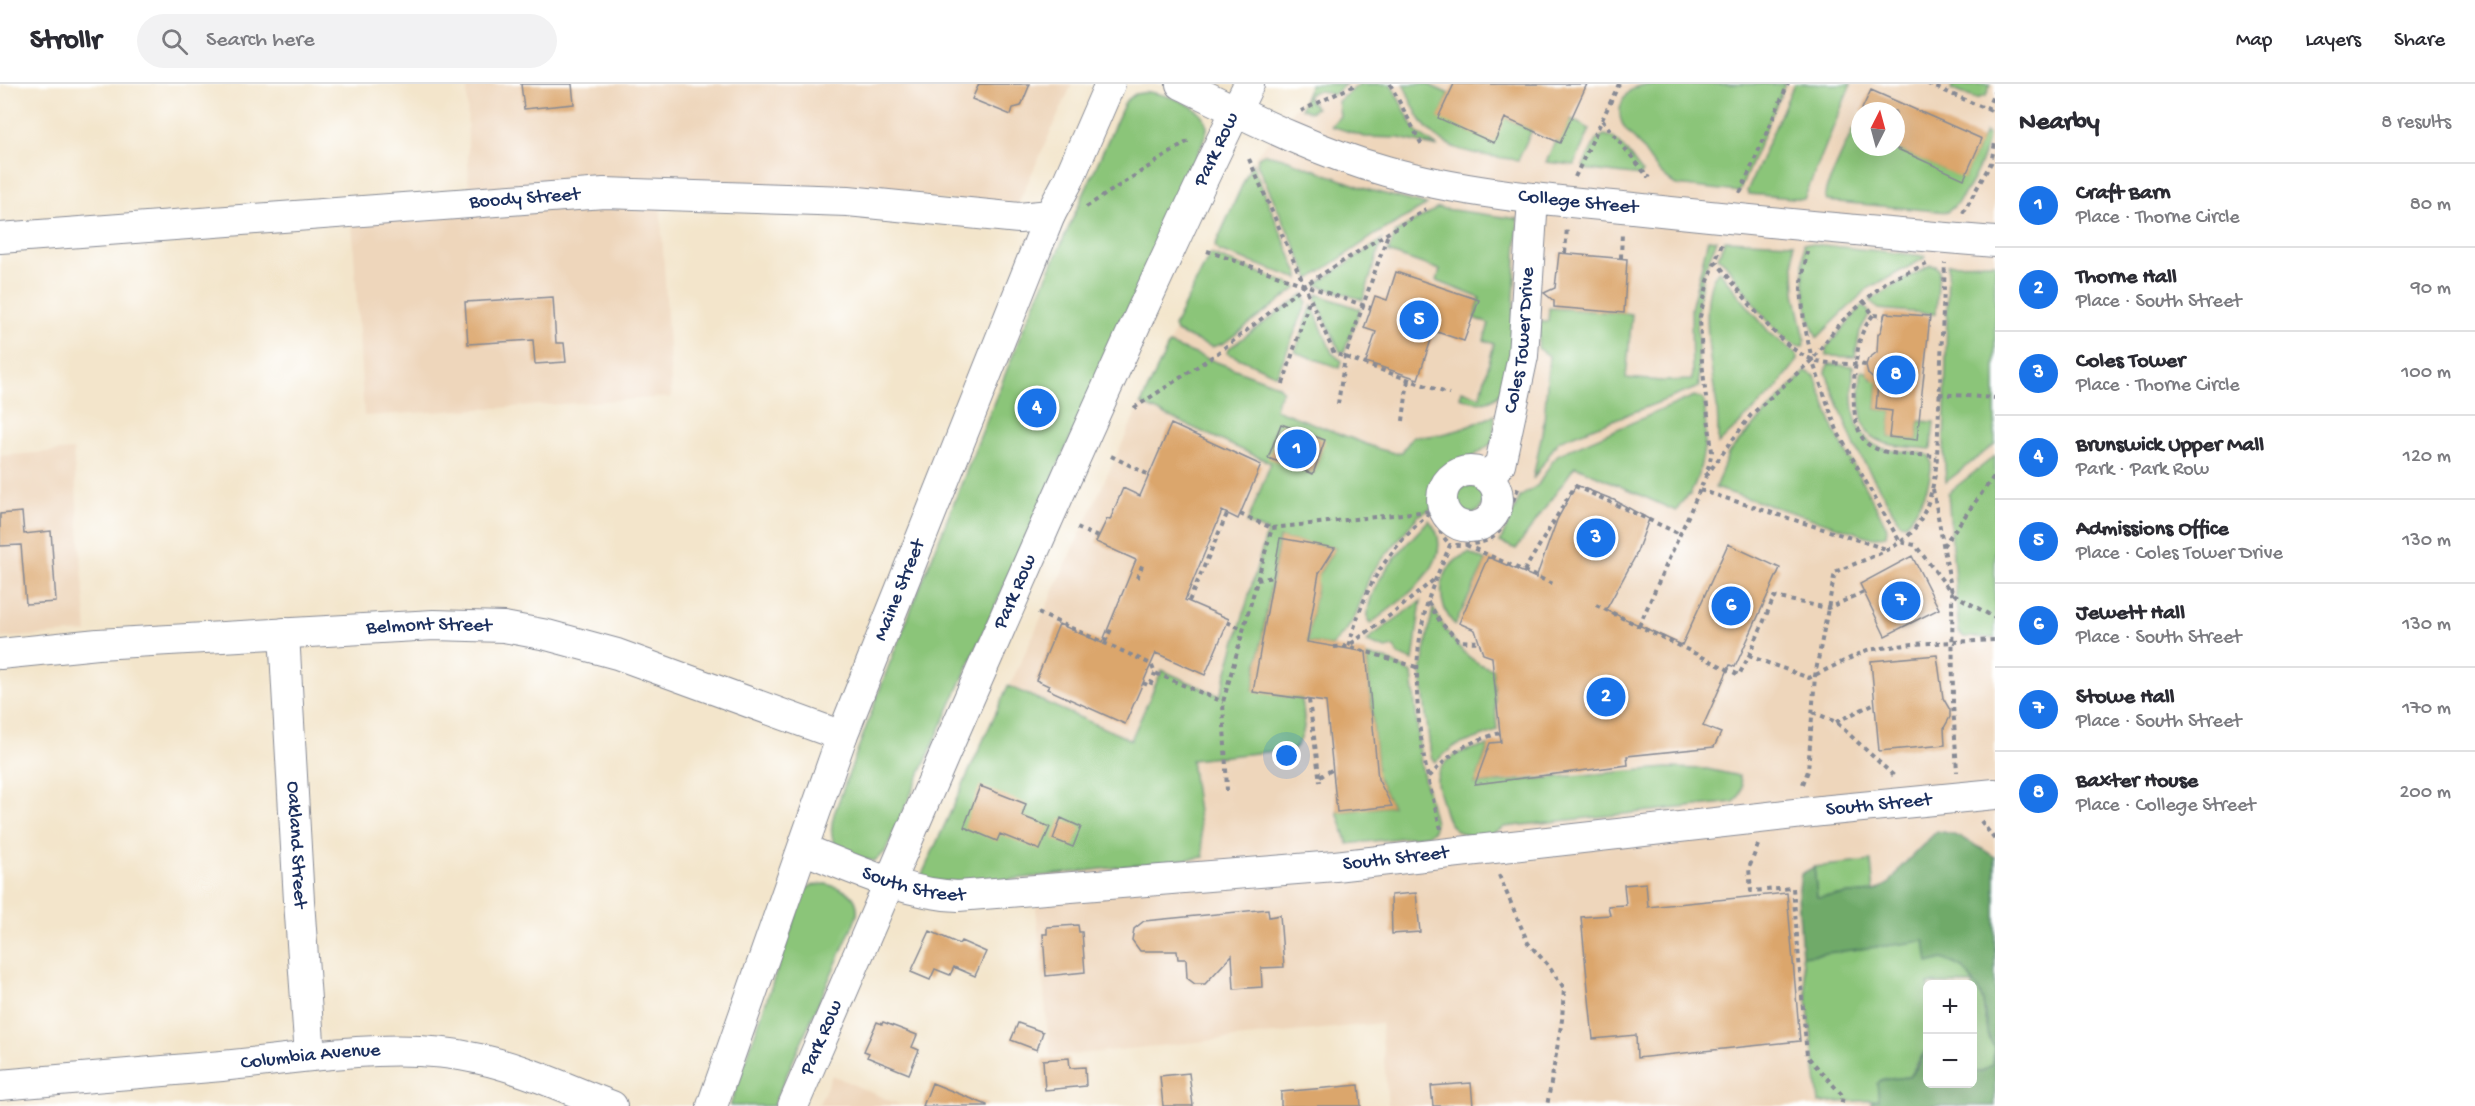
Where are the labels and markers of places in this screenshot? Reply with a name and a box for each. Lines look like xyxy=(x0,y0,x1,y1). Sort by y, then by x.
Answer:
pin: 5 xyxy=(1400,298,1438,342)
pin: 8 xyxy=(1876,352,1916,398)
pin: 4 xyxy=(1018,386,1056,430)
pin: 1 xyxy=(1278,426,1316,472)
pin: 3 xyxy=(1576,516,1616,560)
pin: 7 xyxy=(1882,578,1920,624)
pin: 6 xyxy=(1712,584,1750,628)
pin: 2 xyxy=(1586,674,1626,720)

